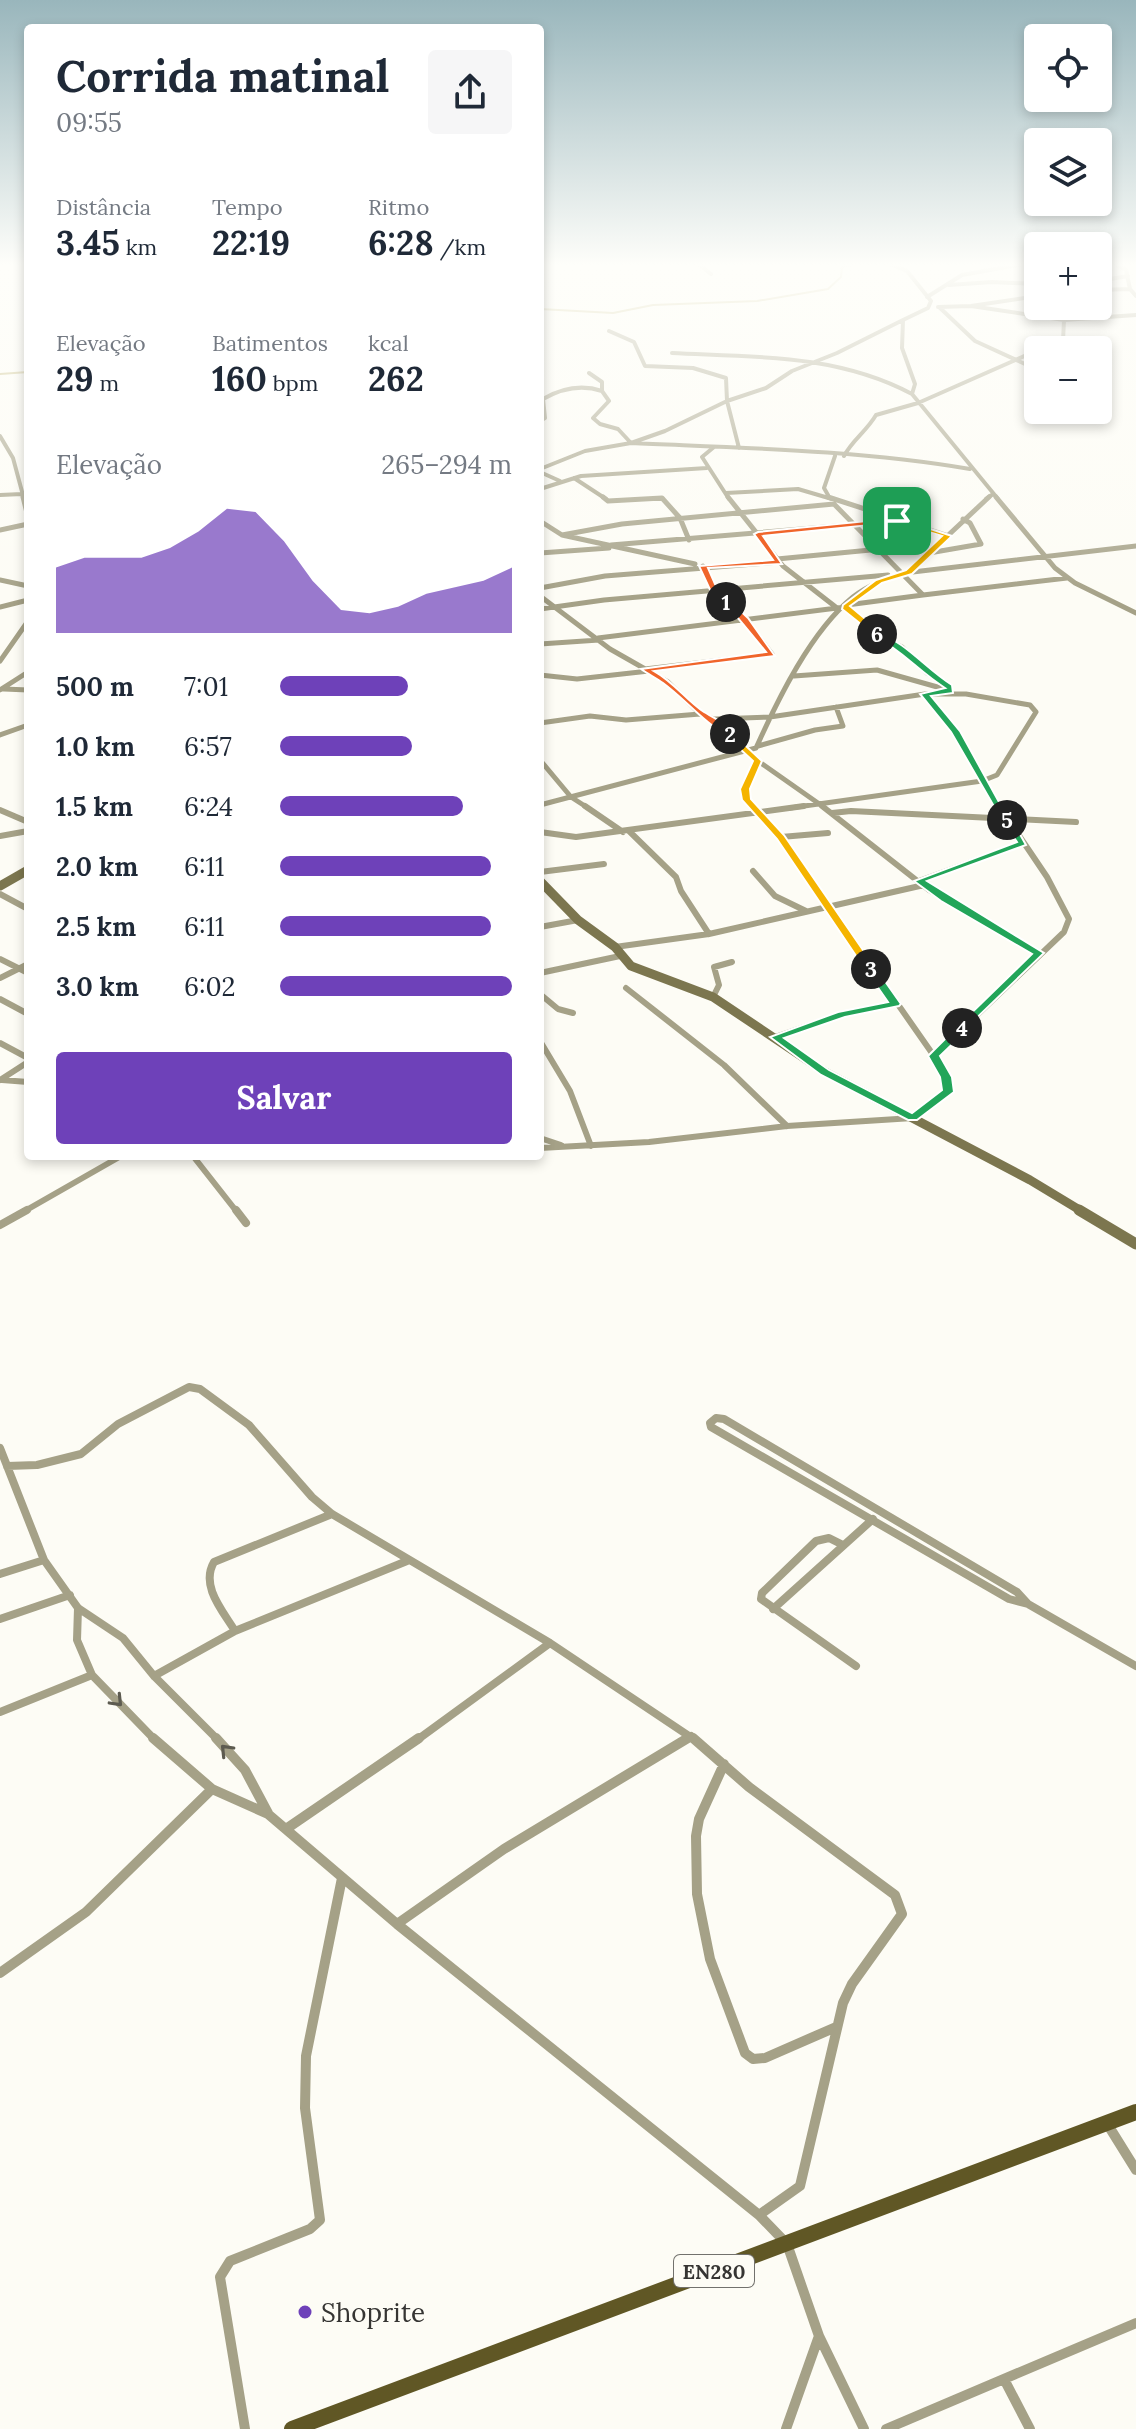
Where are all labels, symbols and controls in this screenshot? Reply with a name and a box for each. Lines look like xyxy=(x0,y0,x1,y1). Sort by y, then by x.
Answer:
map controls xyxy=(1024,24,1112,424)
button: locate xyxy=(1024,24,1112,112)
text: Corrida matinal xyxy=(56,48,389,104)
button: share xyxy=(428,50,512,134)
text: 09:55 xyxy=(56,106,122,139)
button: layers xyxy=(1024,128,1112,216)
text: Distância xyxy=(56,193,151,221)
text: Tempo xyxy=(212,193,283,221)
text: Ritmo xyxy=(368,193,429,221)
text: 3.45 xyxy=(56,221,120,264)
text: 22:19 xyxy=(212,221,290,264)
text: 6:28 xyxy=(368,221,434,264)
button: + xyxy=(1024,232,1112,320)
text: km xyxy=(120,233,157,261)
text: /km xyxy=(434,233,486,261)
text: Elevação xyxy=(56,329,146,357)
text: Batimentos xyxy=(212,329,328,357)
text: kcal xyxy=(368,329,409,357)
button: − xyxy=(1024,336,1112,424)
text: 29 xyxy=(56,357,94,400)
text: 160 xyxy=(212,357,267,400)
text: 262 xyxy=(368,357,424,400)
text: m xyxy=(94,369,119,397)
text: bpm xyxy=(267,369,318,397)
text: Elevação xyxy=(56,448,162,481)
text: 265–294 m xyxy=(381,448,512,481)
pin xyxy=(863,487,931,555)
icon: arrive xyxy=(875,499,919,543)
pin: 1 xyxy=(706,582,746,622)
text: 1 xyxy=(722,588,730,616)
pin: 6 xyxy=(857,614,897,654)
text: 6 xyxy=(871,620,883,648)
text: 500 m xyxy=(56,670,134,703)
text: 7:01 xyxy=(184,670,228,703)
pin: 2 xyxy=(710,714,750,754)
text: 2 xyxy=(724,720,736,748)
text: 1.0 km xyxy=(56,730,135,763)
text: 6:57 xyxy=(184,730,232,763)
text: 1.5 km xyxy=(56,790,133,823)
text: 6:24 xyxy=(184,790,233,823)
pin: 5 xyxy=(987,800,1027,840)
text: 5 xyxy=(1001,806,1013,834)
text: 2.0 km xyxy=(56,850,138,883)
text: 6:11 xyxy=(184,850,224,883)
text: 2.5 km xyxy=(56,910,136,943)
text: 6:11 xyxy=(184,910,224,943)
pin: 3 xyxy=(851,949,891,989)
text: 3 xyxy=(865,955,877,983)
text: 3.0 km xyxy=(56,970,139,1003)
text: 6:02 xyxy=(184,970,235,1003)
pin: 4 xyxy=(942,1008,982,1048)
text: 4 xyxy=(956,1014,968,1042)
button: Salvar xyxy=(56,1052,512,1144)
one-way arrow xyxy=(108,1692,122,1706)
one-way arrow xyxy=(221,1744,235,1759)
road number: EN280 xyxy=(674,2255,754,2287)
place label: Shoprite xyxy=(321,2296,425,2329)
marker: Shoprite xyxy=(296,2303,314,2321)

